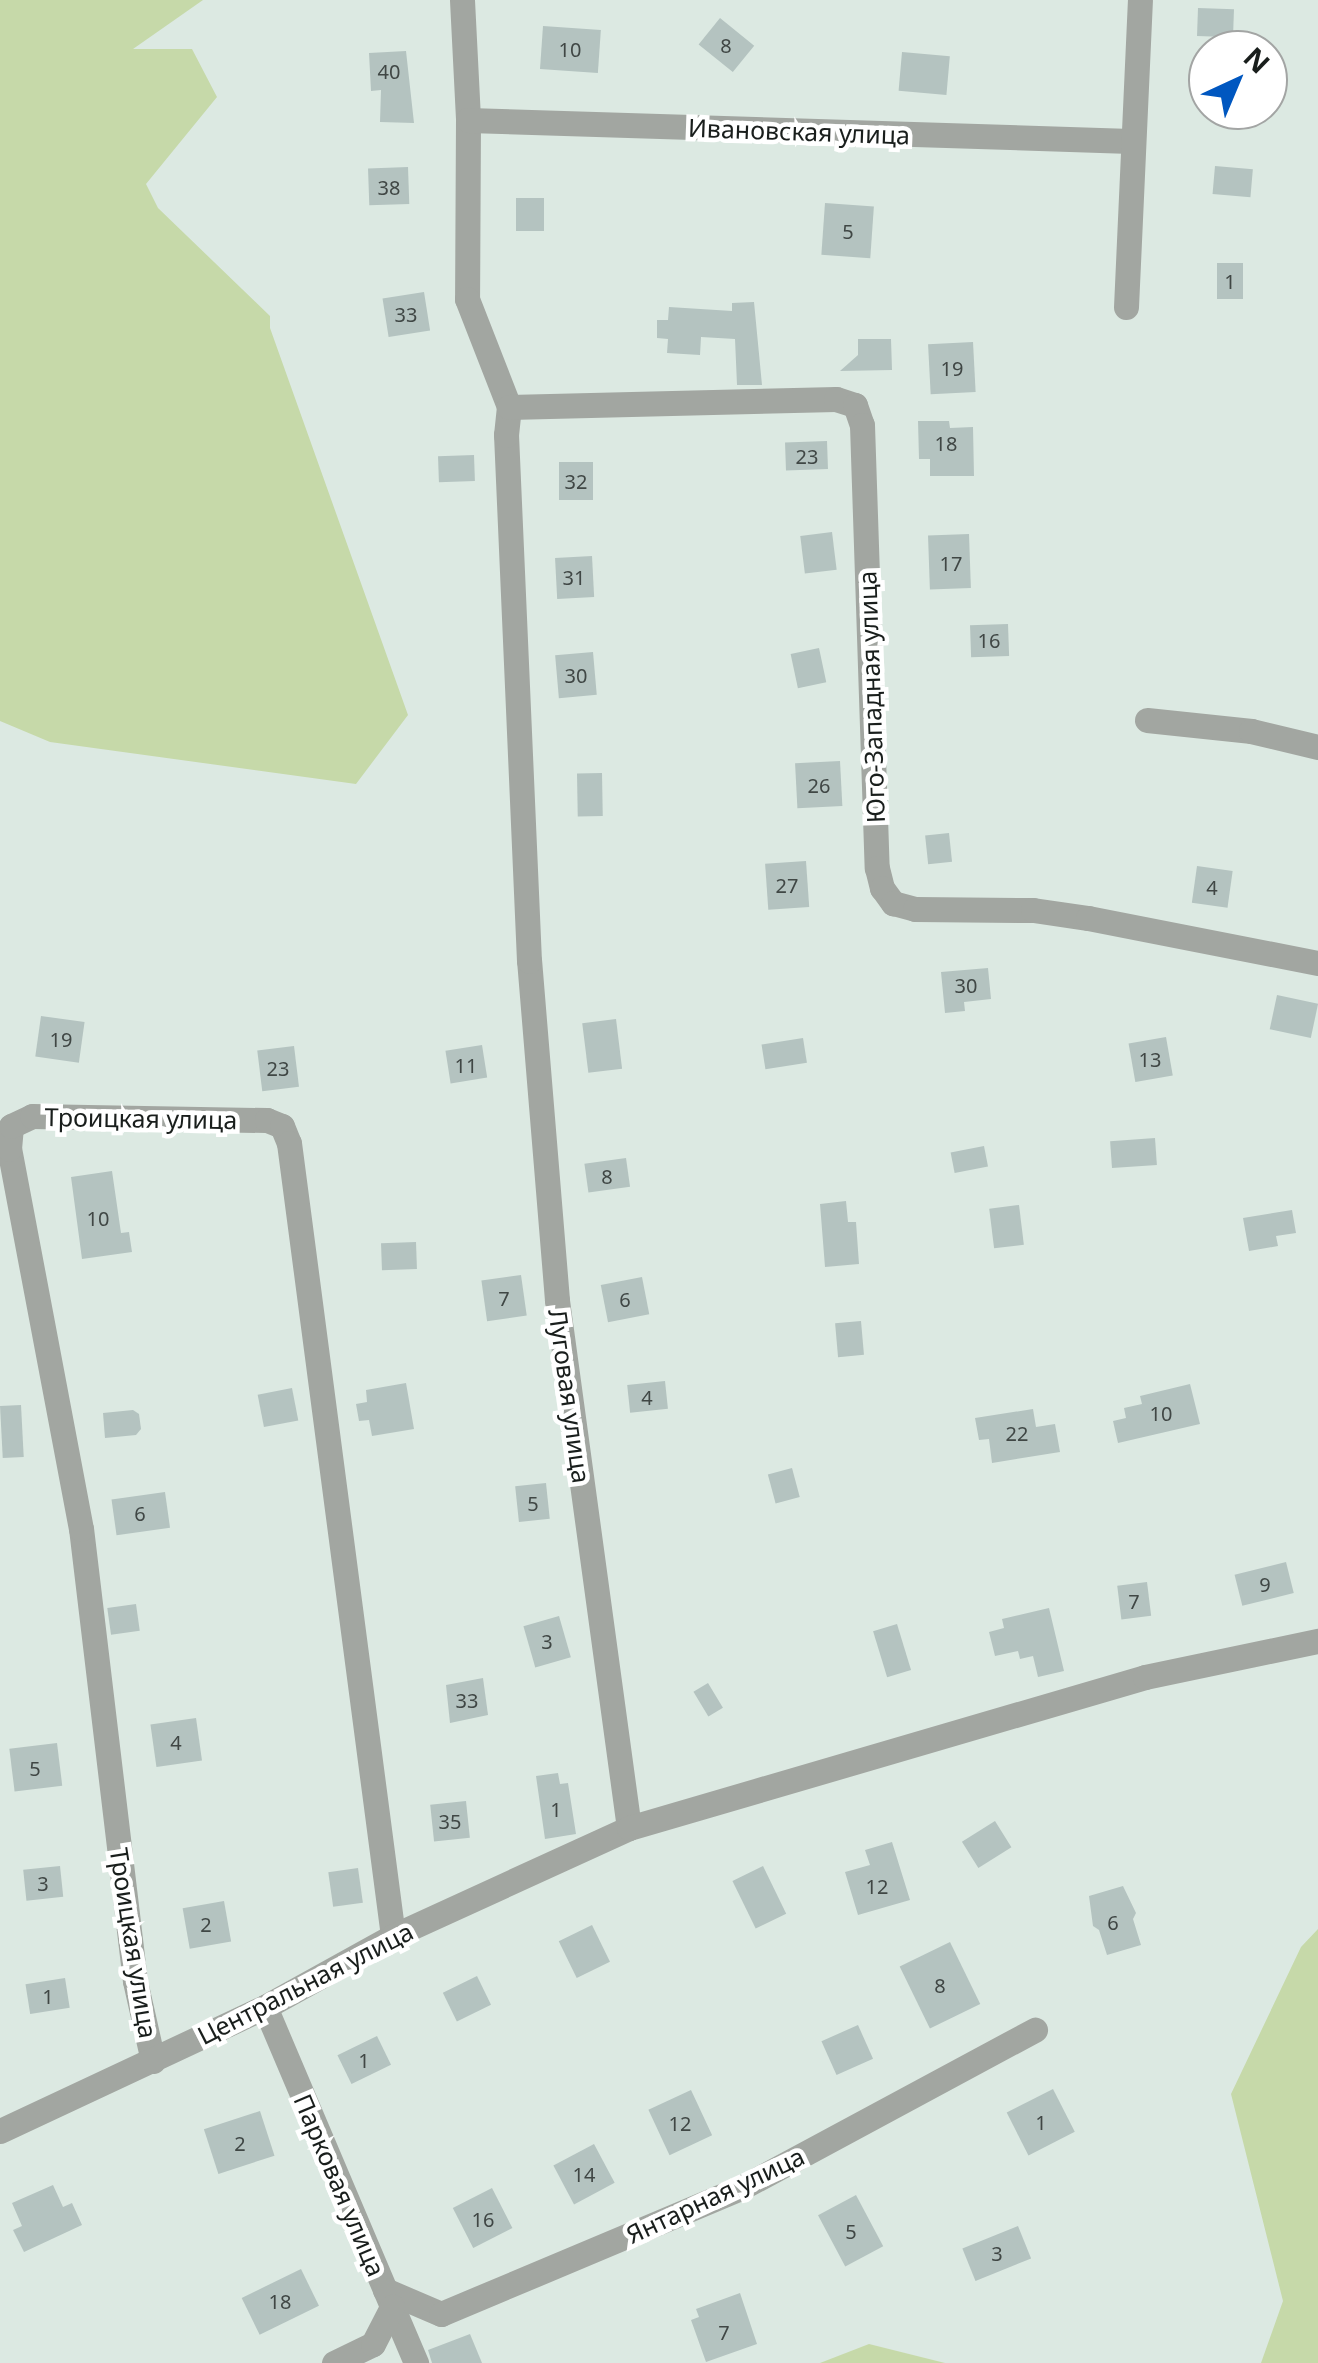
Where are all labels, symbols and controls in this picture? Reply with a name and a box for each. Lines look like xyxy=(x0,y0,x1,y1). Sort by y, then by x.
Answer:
north arrow xyxy=(1188,30,1288,130)
house number: 8 xyxy=(720,33,732,57)
house number: 10 xyxy=(559,37,581,61)
text: N xyxy=(1236,38,1279,81)
house number: 40 xyxy=(378,59,400,83)
street label: Ивановская улица xyxy=(688,112,910,150)
house number: 38 xyxy=(378,175,400,199)
house number: 5 xyxy=(842,219,854,243)
house number: 1 xyxy=(1224,269,1236,293)
house number: 33 xyxy=(395,302,417,326)
house number: 19 xyxy=(941,356,963,380)
house number: 18 xyxy=(935,431,957,455)
house number: 23 xyxy=(796,444,818,468)
house number: 32 xyxy=(565,469,587,493)
house number: 17 xyxy=(940,551,962,575)
house number: 31 xyxy=(563,565,585,589)
street label: Юго-Западная улица xyxy=(852,570,890,824)
house number: 16 xyxy=(978,628,1000,652)
house number: 30 xyxy=(565,663,587,687)
house number: 26 xyxy=(808,773,830,797)
house number: 27 xyxy=(776,873,798,897)
house number: 4 xyxy=(1206,875,1218,899)
house number: 30 xyxy=(955,973,977,997)
house number: 19 xyxy=(50,1027,72,1051)
house number: 13 xyxy=(1139,1047,1161,1071)
house number: 11 xyxy=(455,1053,477,1077)
house number: 23 xyxy=(267,1056,289,1080)
street label: Троицкая улица xyxy=(45,1101,237,1135)
house number: 8 xyxy=(601,1164,613,1188)
house number: 10 xyxy=(87,1206,109,1230)
house number: 7 xyxy=(498,1286,510,1310)
house number: 6 xyxy=(619,1287,631,1311)
street label: Луговая улица xyxy=(543,1307,597,1485)
house number: 4 xyxy=(641,1385,653,1409)
house number: 10 xyxy=(1150,1401,1172,1425)
house number: 22 xyxy=(1006,1421,1028,1445)
house number: 5 xyxy=(527,1491,539,1515)
house number: 6 xyxy=(134,1501,146,1525)
house number: 9 xyxy=(1259,1572,1271,1596)
house number: 7 xyxy=(1128,1589,1140,1613)
house number: 3 xyxy=(541,1629,553,1653)
house number: 33 xyxy=(456,1688,478,1712)
house number: 4 xyxy=(170,1730,182,1754)
house number: 5 xyxy=(29,1756,41,1780)
house number: 1 xyxy=(550,1797,562,1821)
house number: 35 xyxy=(439,1809,461,1833)
street label: Троицкая улица xyxy=(104,1846,164,2040)
house number: 3 xyxy=(37,1871,49,1895)
house number: 12 xyxy=(866,1874,888,1898)
house number: 6 xyxy=(1107,1910,1119,1934)
house number: 2 xyxy=(200,1912,212,1936)
street label: Центральная улица xyxy=(192,1916,418,2050)
house number: 8 xyxy=(934,1973,946,1997)
house number: 1 xyxy=(42,1984,54,2008)
house number: 1 xyxy=(358,2048,370,2072)
street label: Парковая улица xyxy=(288,2089,392,2281)
house number: 1 xyxy=(1035,2110,1047,2134)
house number: 12 xyxy=(669,2111,691,2135)
house number: 2 xyxy=(234,2131,246,2155)
street label: Янтарная улица xyxy=(621,2141,809,2249)
house number: 14 xyxy=(573,2162,595,2186)
house number: 16 xyxy=(472,2207,494,2231)
house number: 5 xyxy=(845,2219,857,2243)
house number: 3 xyxy=(991,2241,1003,2265)
house number: 18 xyxy=(269,2289,291,2313)
house number: 7 xyxy=(718,2320,730,2344)

